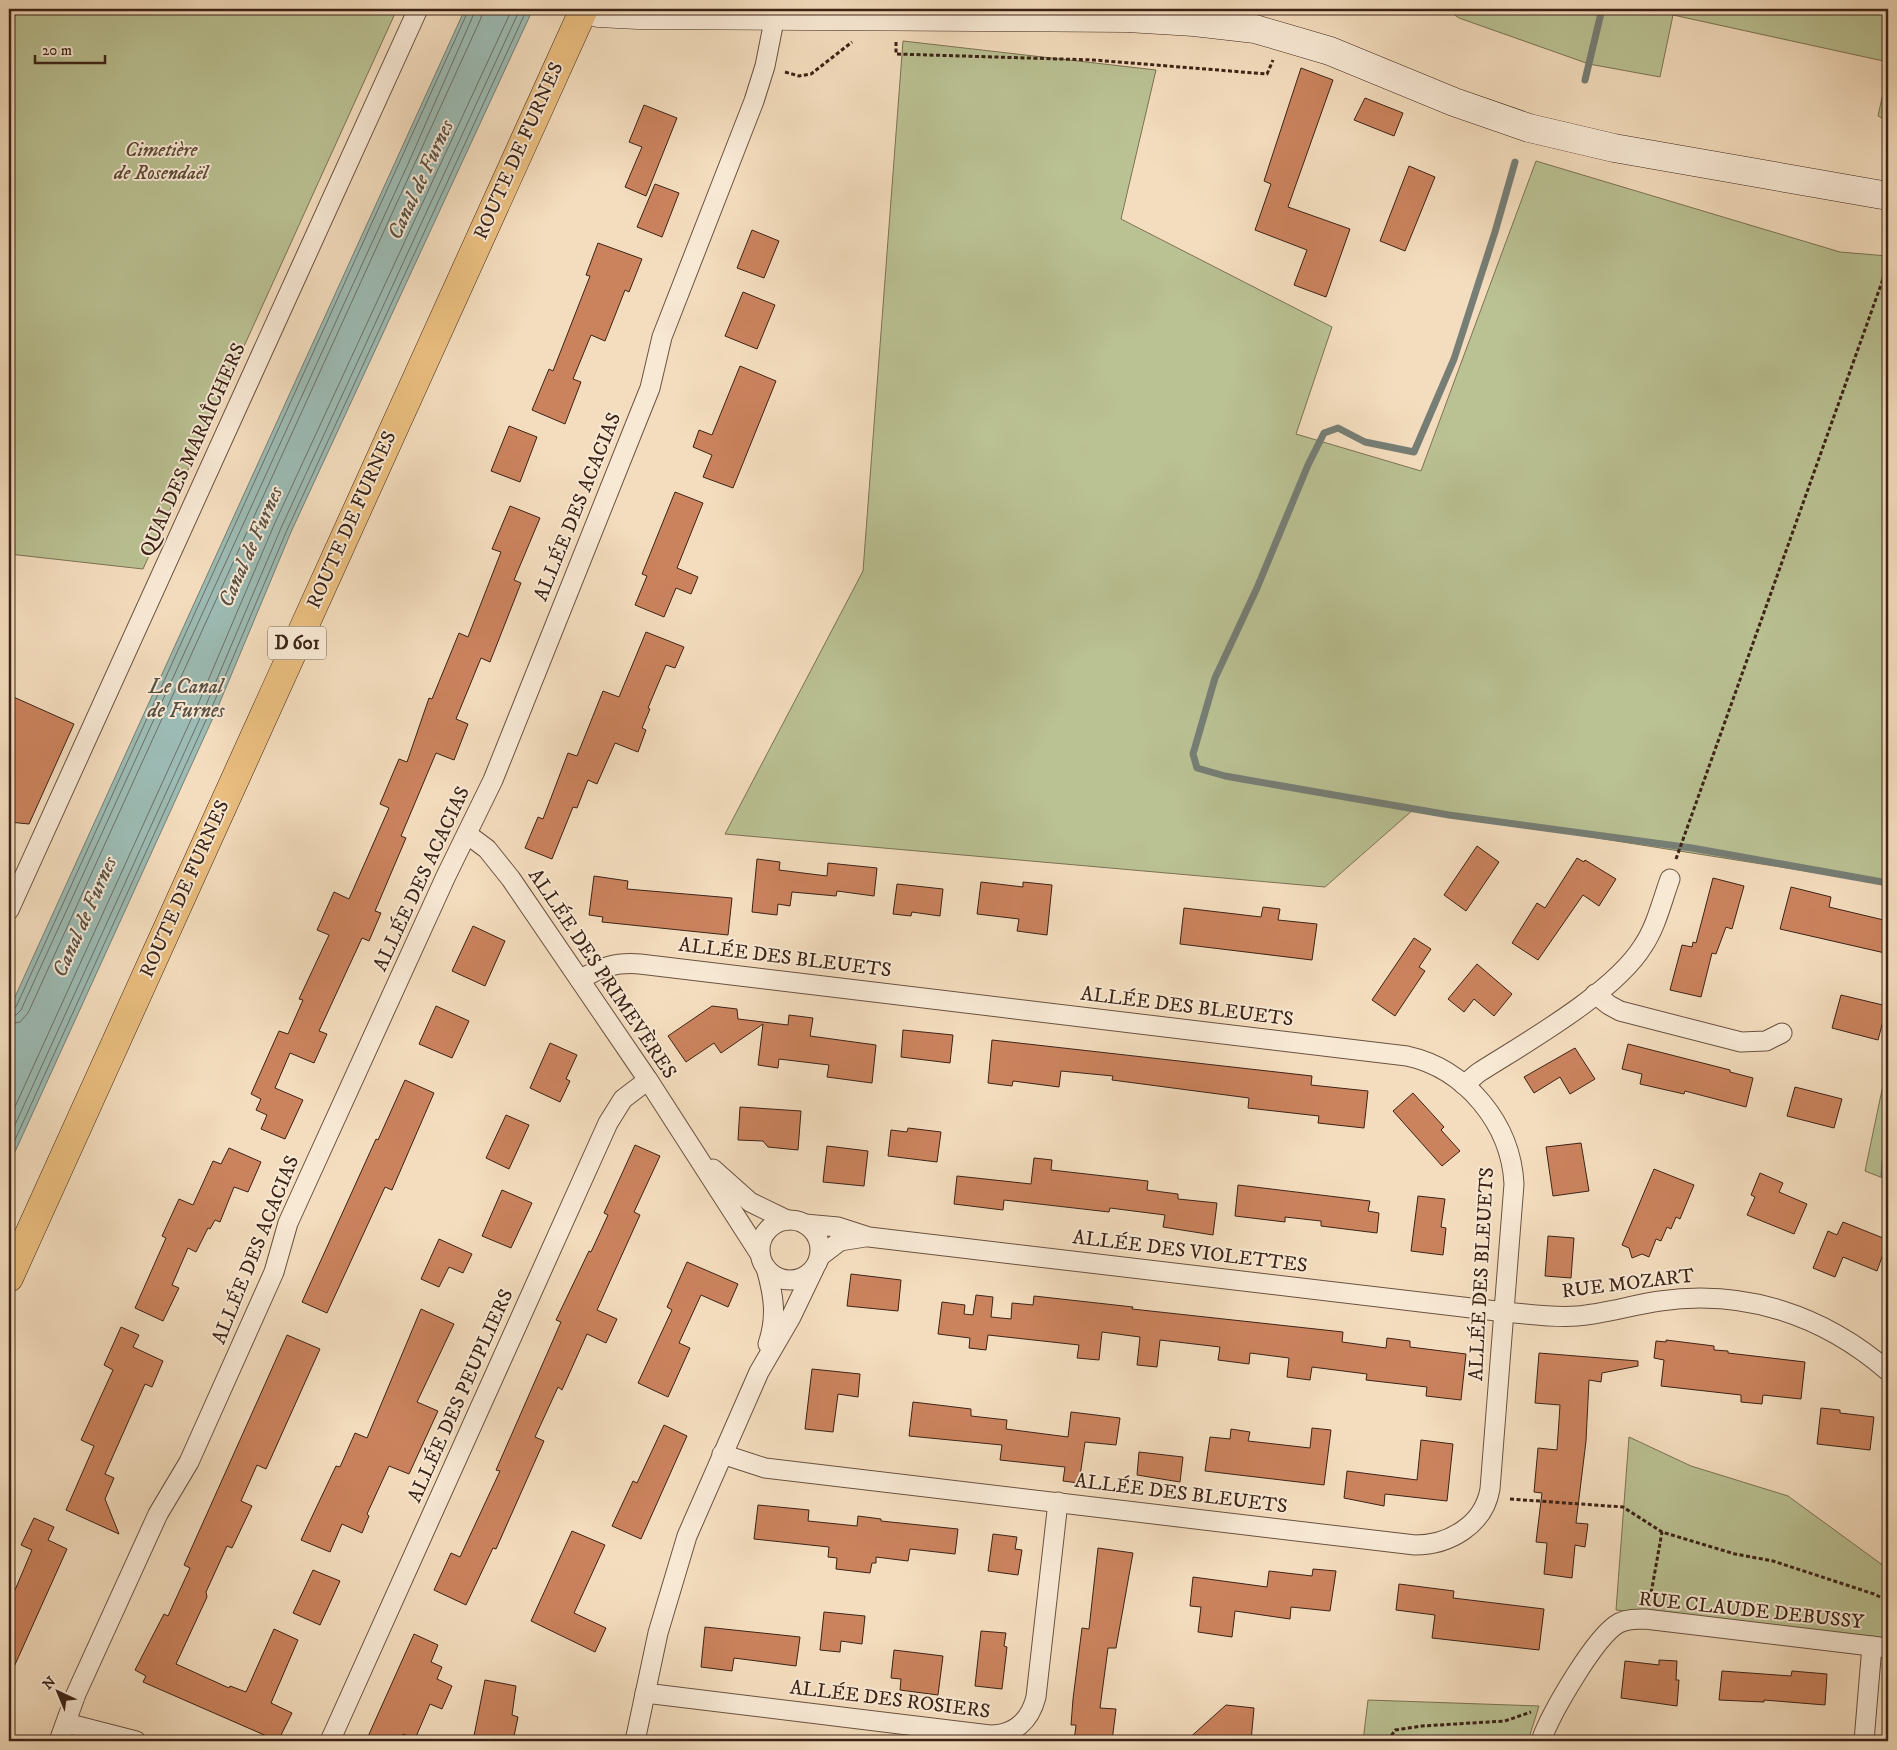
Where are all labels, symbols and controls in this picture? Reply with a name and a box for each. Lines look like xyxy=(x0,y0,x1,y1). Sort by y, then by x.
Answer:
scale bar xyxy=(35,32,105,64)
text: 20 m xyxy=(42,41,72,60)
street label: ROUTE DE FURNES xyxy=(469,58,569,244)
water label: Canal de Furnes xyxy=(382,115,460,244)
park label: Cimetière de Rosendaël xyxy=(113,138,210,186)
street label: QUAI DES MARAÎCHERS xyxy=(134,339,252,561)
street label: ALLÉE DES ACACIAS xyxy=(529,409,627,605)
street label: ROUTE DE FURNES xyxy=(302,427,402,613)
water label: Canal de Furnes xyxy=(213,482,289,611)
road number: D 601 xyxy=(268,626,326,660)
water label: Le Canal de Furnes xyxy=(147,674,226,724)
street label: ALLÉE DES ACACIAS xyxy=(368,783,476,975)
street label: ROUTE DE FURNES xyxy=(135,796,235,982)
water label: Canal de Furnes xyxy=(47,852,123,981)
street label: ALLÉE DES PRIMEVÈRES xyxy=(522,864,682,1084)
street label: ALLÉE DES BLEUETS xyxy=(677,933,893,983)
street label: ALLÉE DES BLEUETS xyxy=(1079,982,1295,1032)
street label: ALLÉE DES ACACIAS xyxy=(207,1152,305,1348)
street label: ALLÉE DES BLEUETS xyxy=(1464,1166,1500,1382)
street label: ALLÉE DES VIOLETTES xyxy=(1071,1225,1309,1279)
street label: RUE MOZART xyxy=(1560,1263,1696,1305)
street label: ALLÉE DES PEUPLIERS xyxy=(403,1285,519,1507)
street label: ALLÉE DES BLEUETS xyxy=(1073,1469,1289,1519)
street label: RUE CLAUDE DEBUSSY xyxy=(1637,1587,1865,1635)
north arrow xyxy=(32,1668,82,1718)
text: N xyxy=(39,1673,60,1694)
street label: ALLÉE DES ROSIERS xyxy=(788,1675,992,1725)

